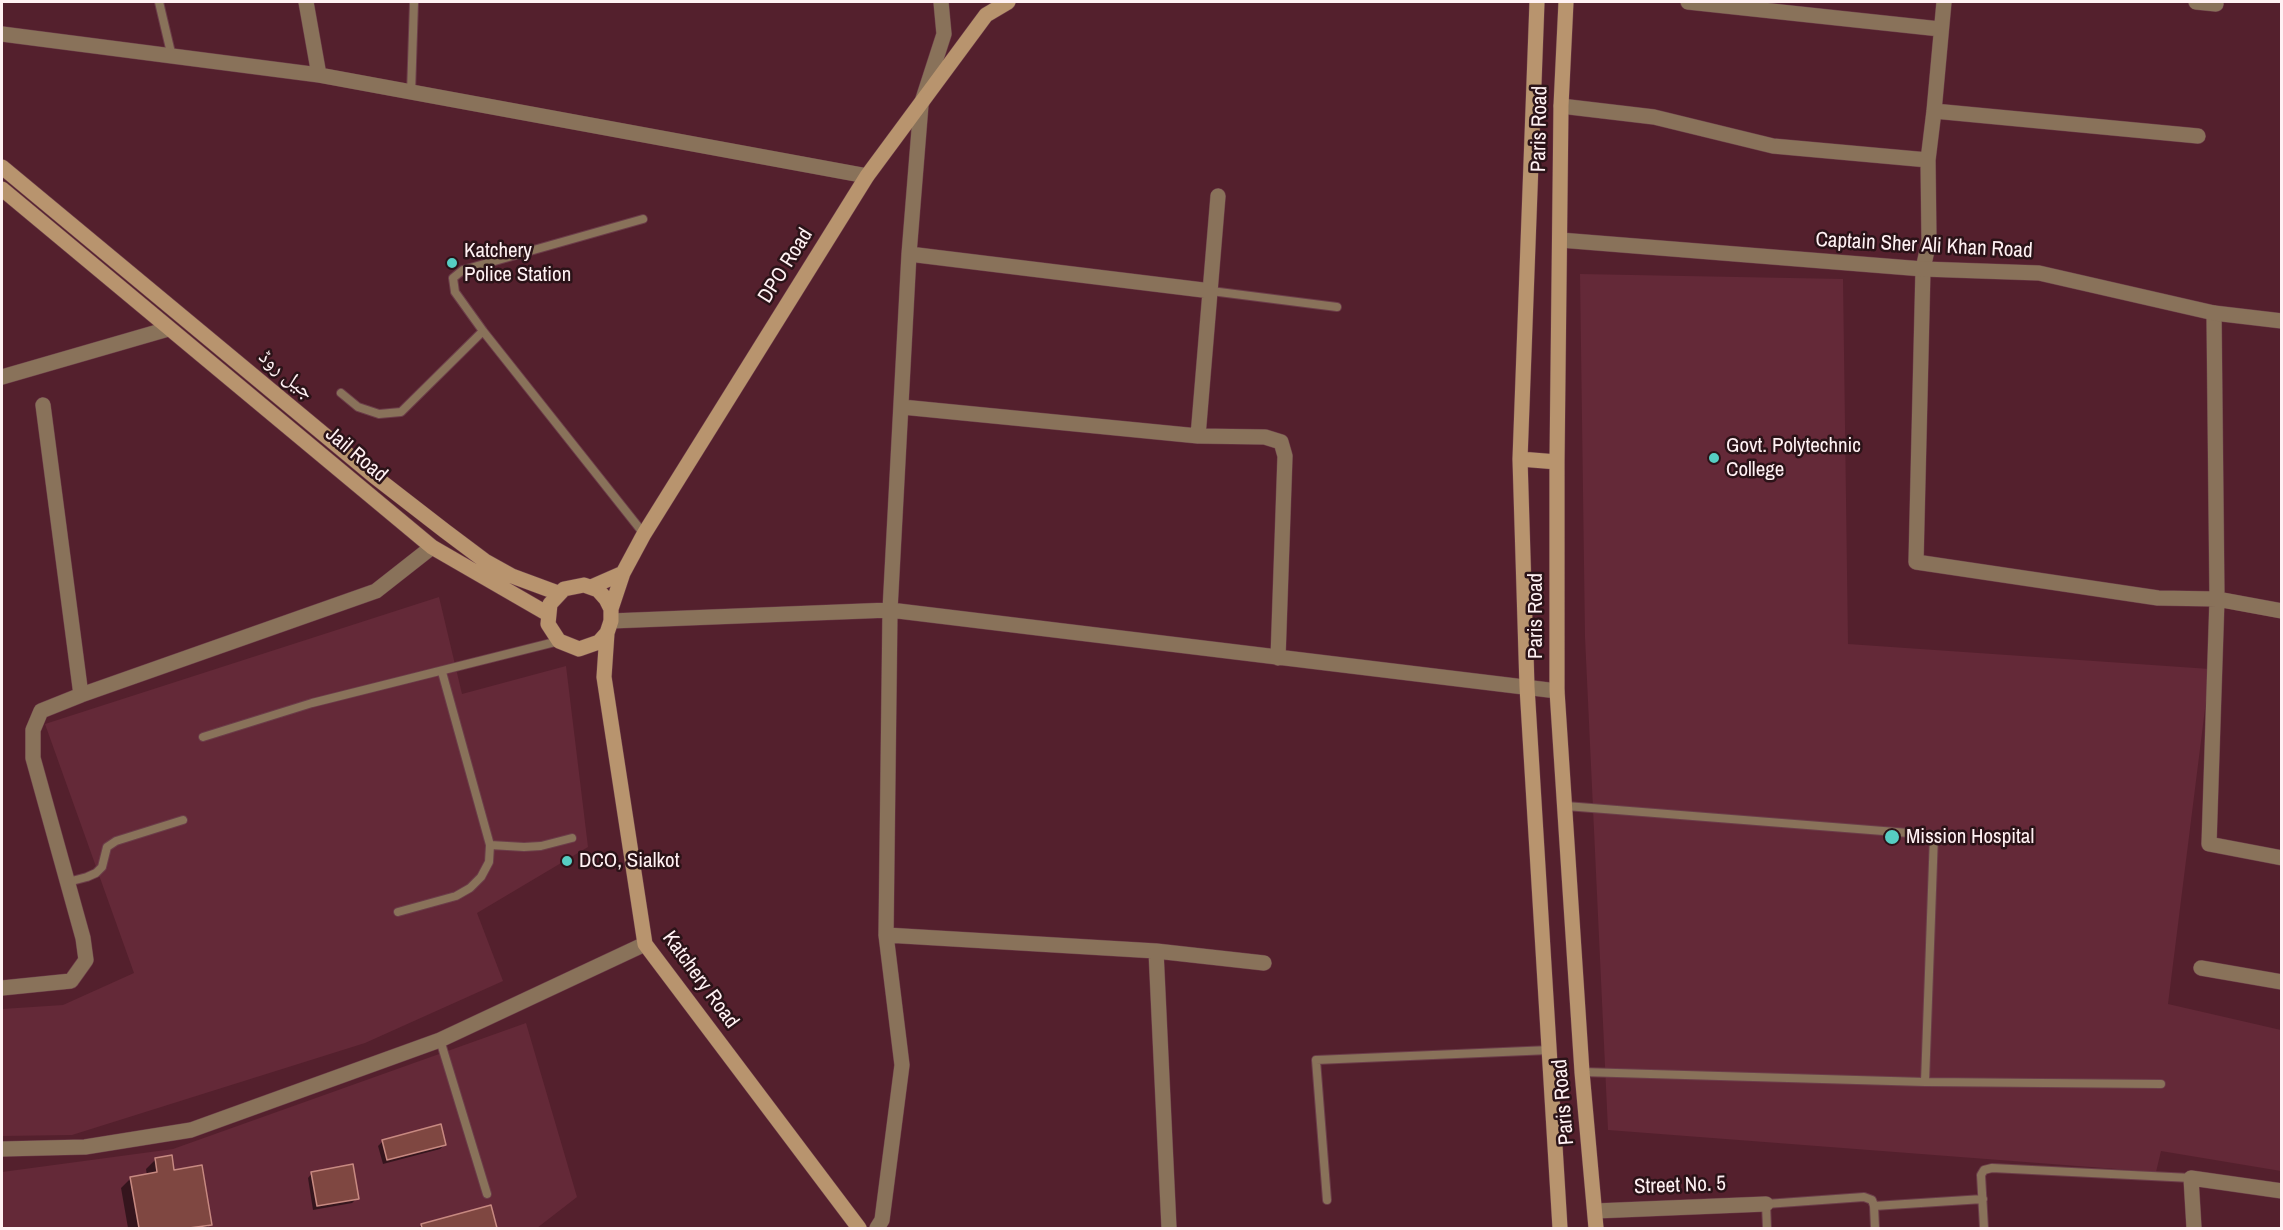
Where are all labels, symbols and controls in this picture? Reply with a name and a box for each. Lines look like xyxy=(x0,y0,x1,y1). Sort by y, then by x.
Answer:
street label: Paris Road xyxy=(1527,86,1553,172)
street label: DPO Road xyxy=(753,224,819,308)
street label: Captain Sher Ali Khan Road xyxy=(1815,228,2033,264)
place label: Katchery Police Station xyxy=(464,238,571,288)
marker: Katchery Police Station xyxy=(445,256,459,270)
street label: جیل روڈ xyxy=(253,345,319,405)
street label: Jail Road xyxy=(320,422,392,488)
place label: Govt. Polytechnic College xyxy=(1726,433,1861,483)
marker: Govt. Polytechnic College xyxy=(1707,451,1721,465)
street label: Paris Road xyxy=(1523,573,1549,659)
place label: Mission Hospital xyxy=(1906,824,2034,850)
marker: Mission Hospital xyxy=(1883,828,1901,846)
place label: DCO, Sialkot xyxy=(579,848,679,874)
marker: DCO, Sialkot xyxy=(560,854,574,868)
street label: Katchery Road xyxy=(656,927,744,1033)
street label: Paris Road xyxy=(1548,1058,1580,1146)
street label: Street No. 5 xyxy=(1634,1172,1726,1200)

